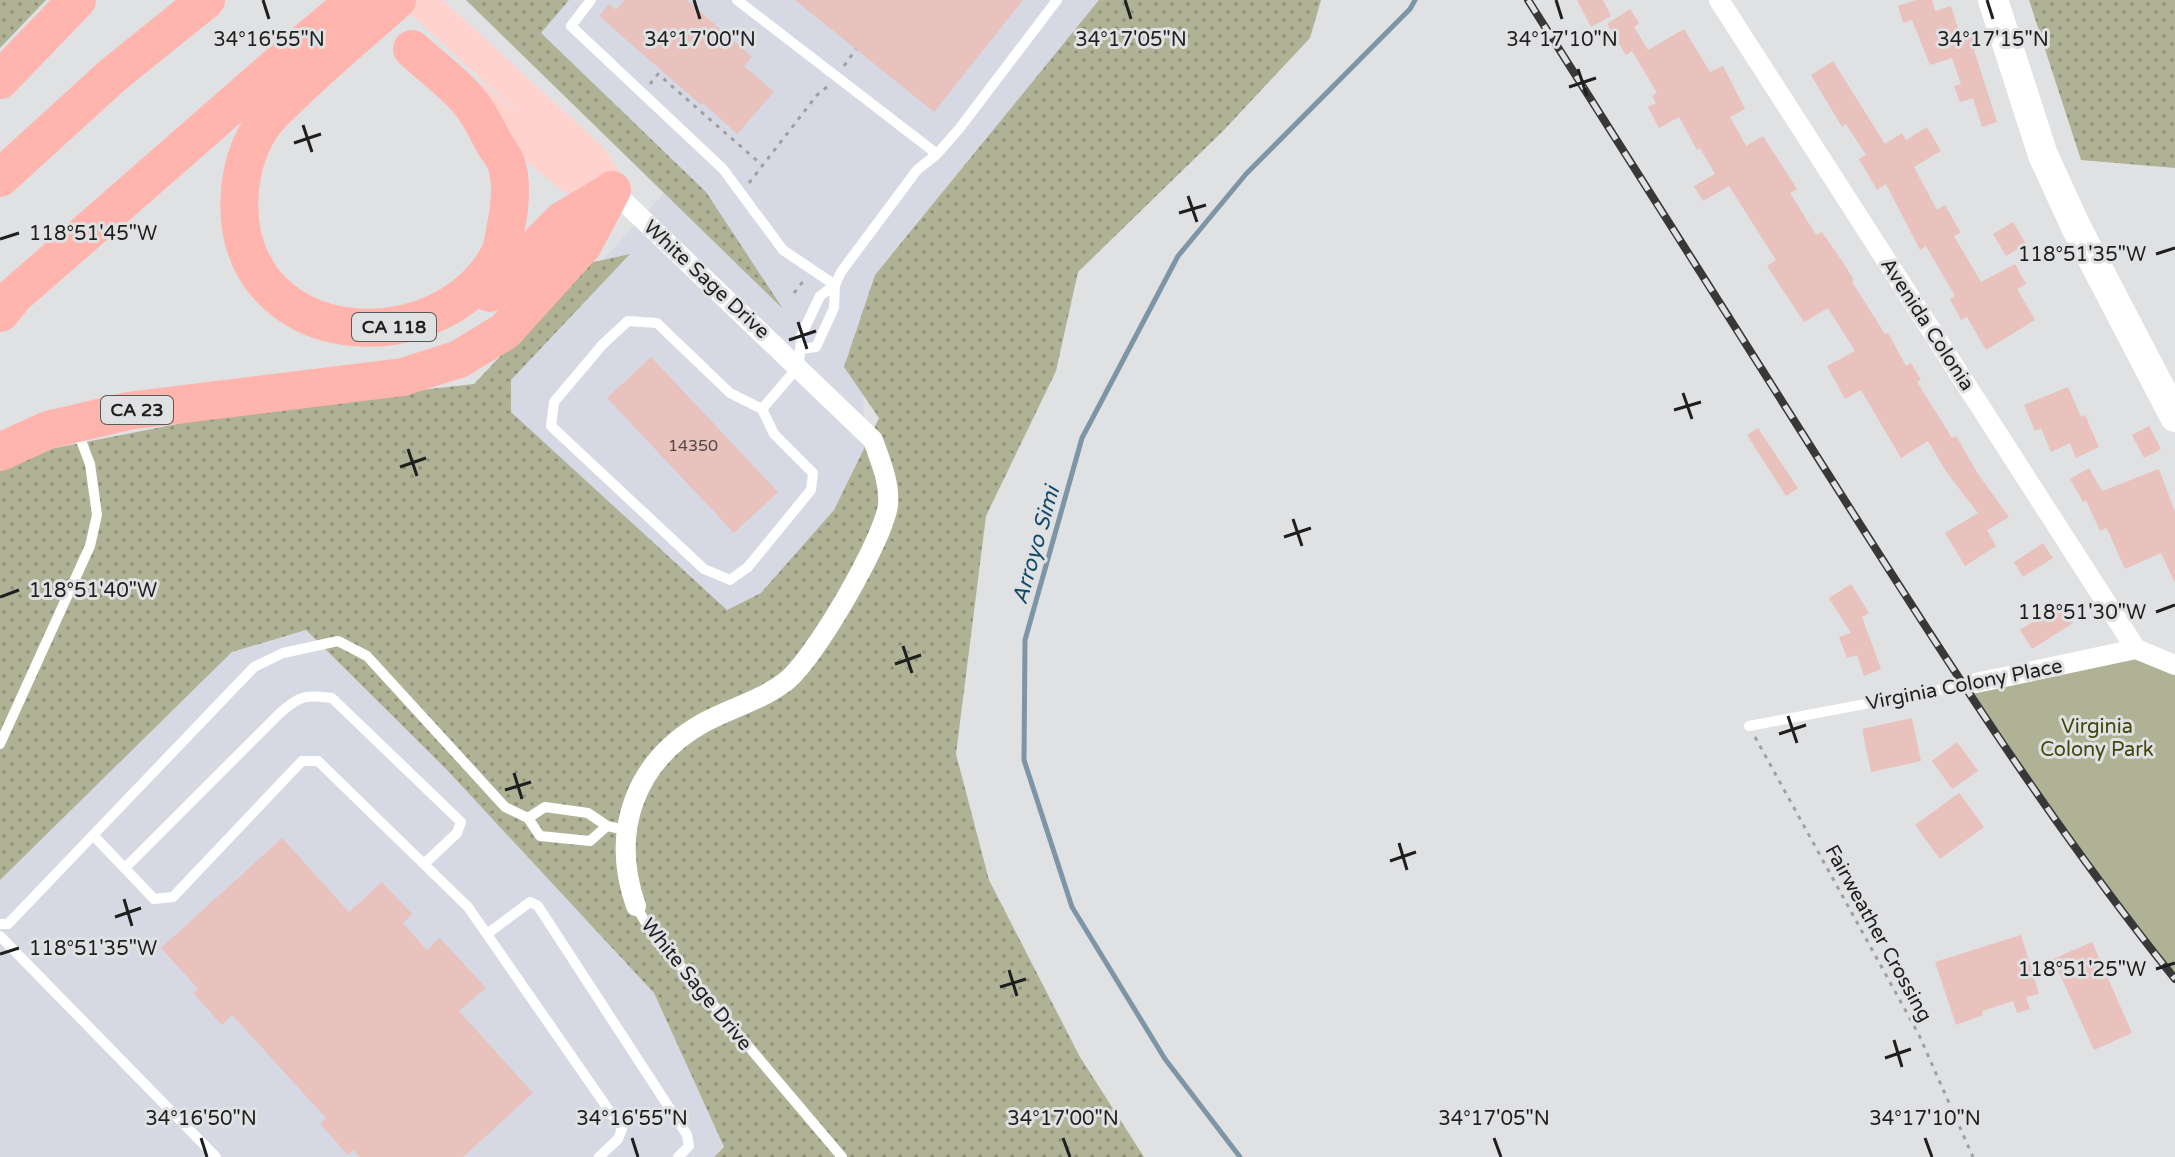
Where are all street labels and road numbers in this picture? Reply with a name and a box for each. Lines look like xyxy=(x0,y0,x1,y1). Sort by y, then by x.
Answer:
street label: White Sage Drive xyxy=(638,215,774,344)
street label: Avenida Colonia xyxy=(1875,254,1979,395)
road number: CA 118 xyxy=(352,313,436,341)
road number: CA 23 xyxy=(101,396,173,424)
street label: Virginia Colony Place xyxy=(1864,654,2064,716)
street label: Fairweather Crossing xyxy=(1819,841,1937,1026)
street label: White Sage Drive xyxy=(635,914,757,1056)

